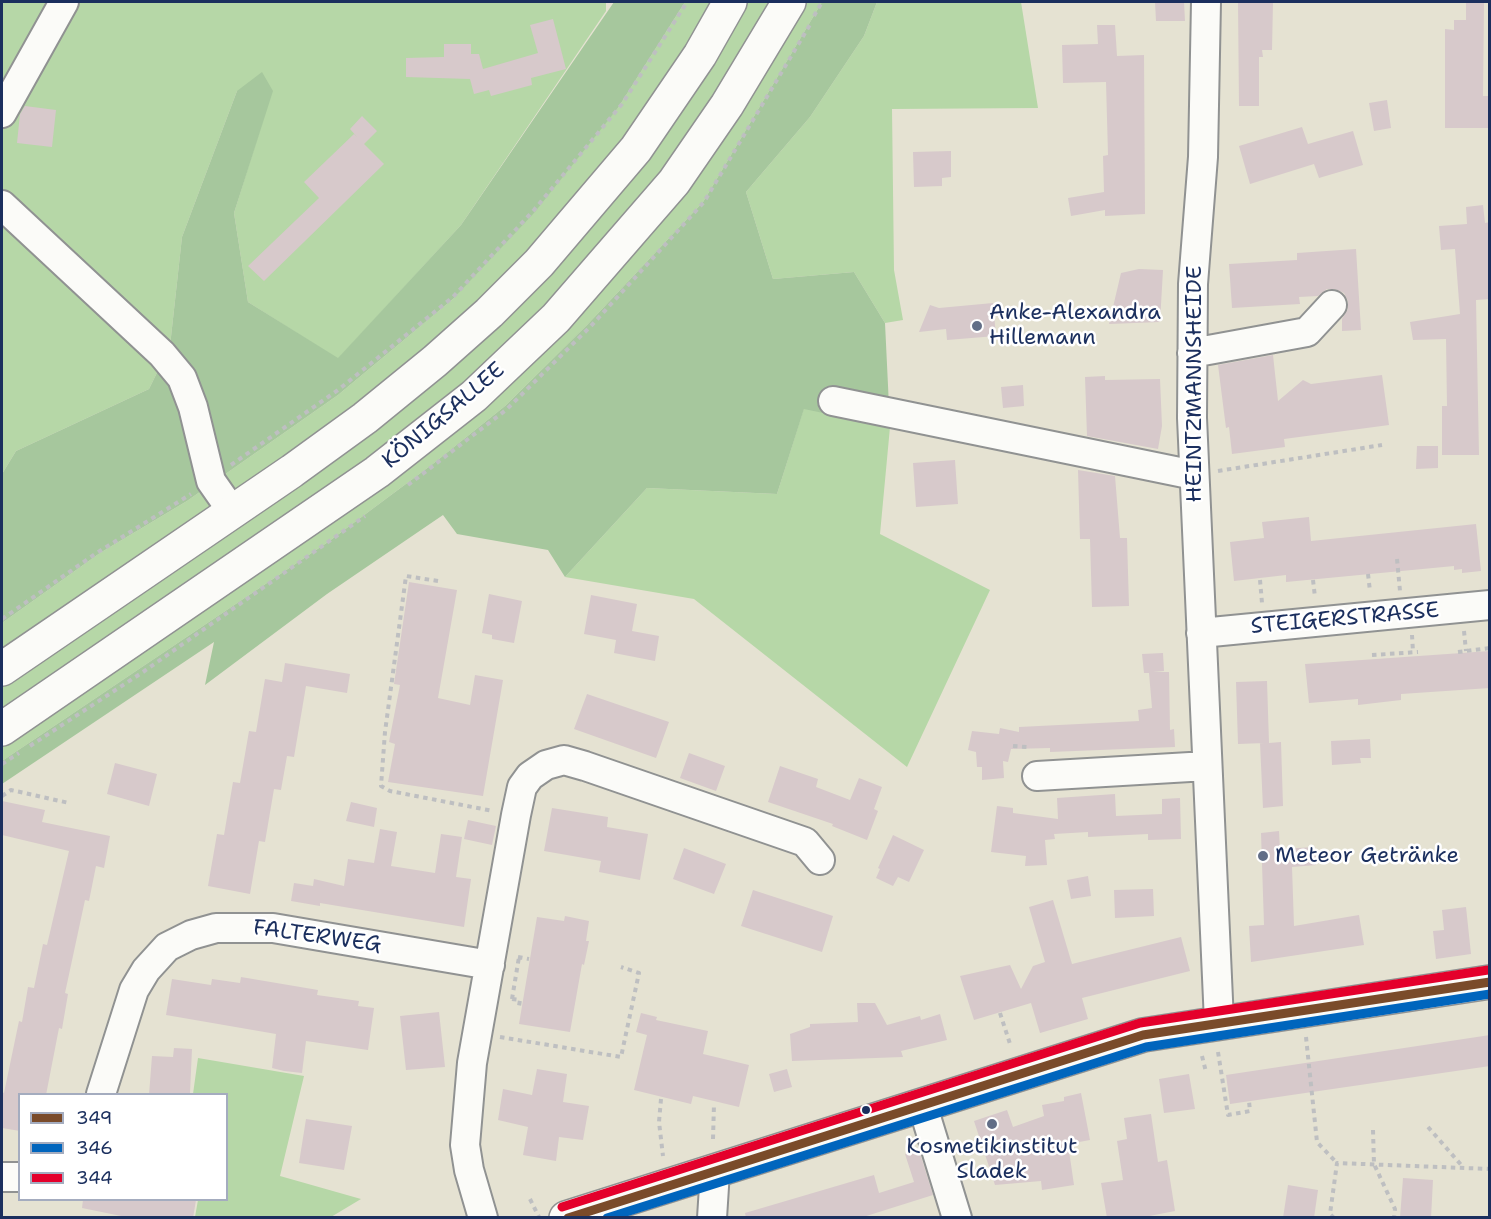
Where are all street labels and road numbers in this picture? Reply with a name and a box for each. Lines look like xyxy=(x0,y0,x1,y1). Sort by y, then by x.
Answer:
street label: HEINTZMANNSHEIDE xyxy=(1182,265,1208,503)
street label: KÖNIGSALLEE xyxy=(378,357,510,475)
street label: STEIGERSTRASSE xyxy=(1250,598,1440,640)
street label: FALTERWEG xyxy=(251,915,383,959)

